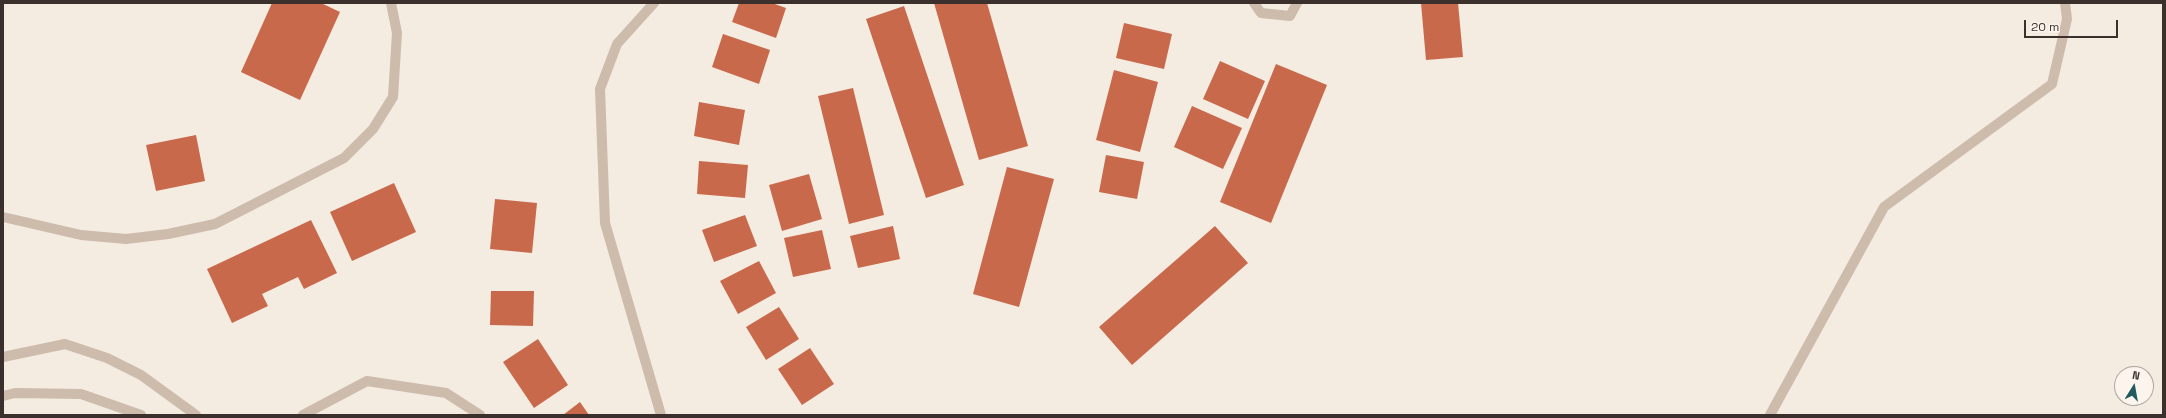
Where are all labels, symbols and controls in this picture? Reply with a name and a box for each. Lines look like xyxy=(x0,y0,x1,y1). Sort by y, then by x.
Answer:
scale bar xyxy=(2026,12,2120,38)
text: 20 m xyxy=(2031,19,2059,35)
north arrow xyxy=(2114,366,2154,406)
text: N xyxy=(2131,368,2141,383)

